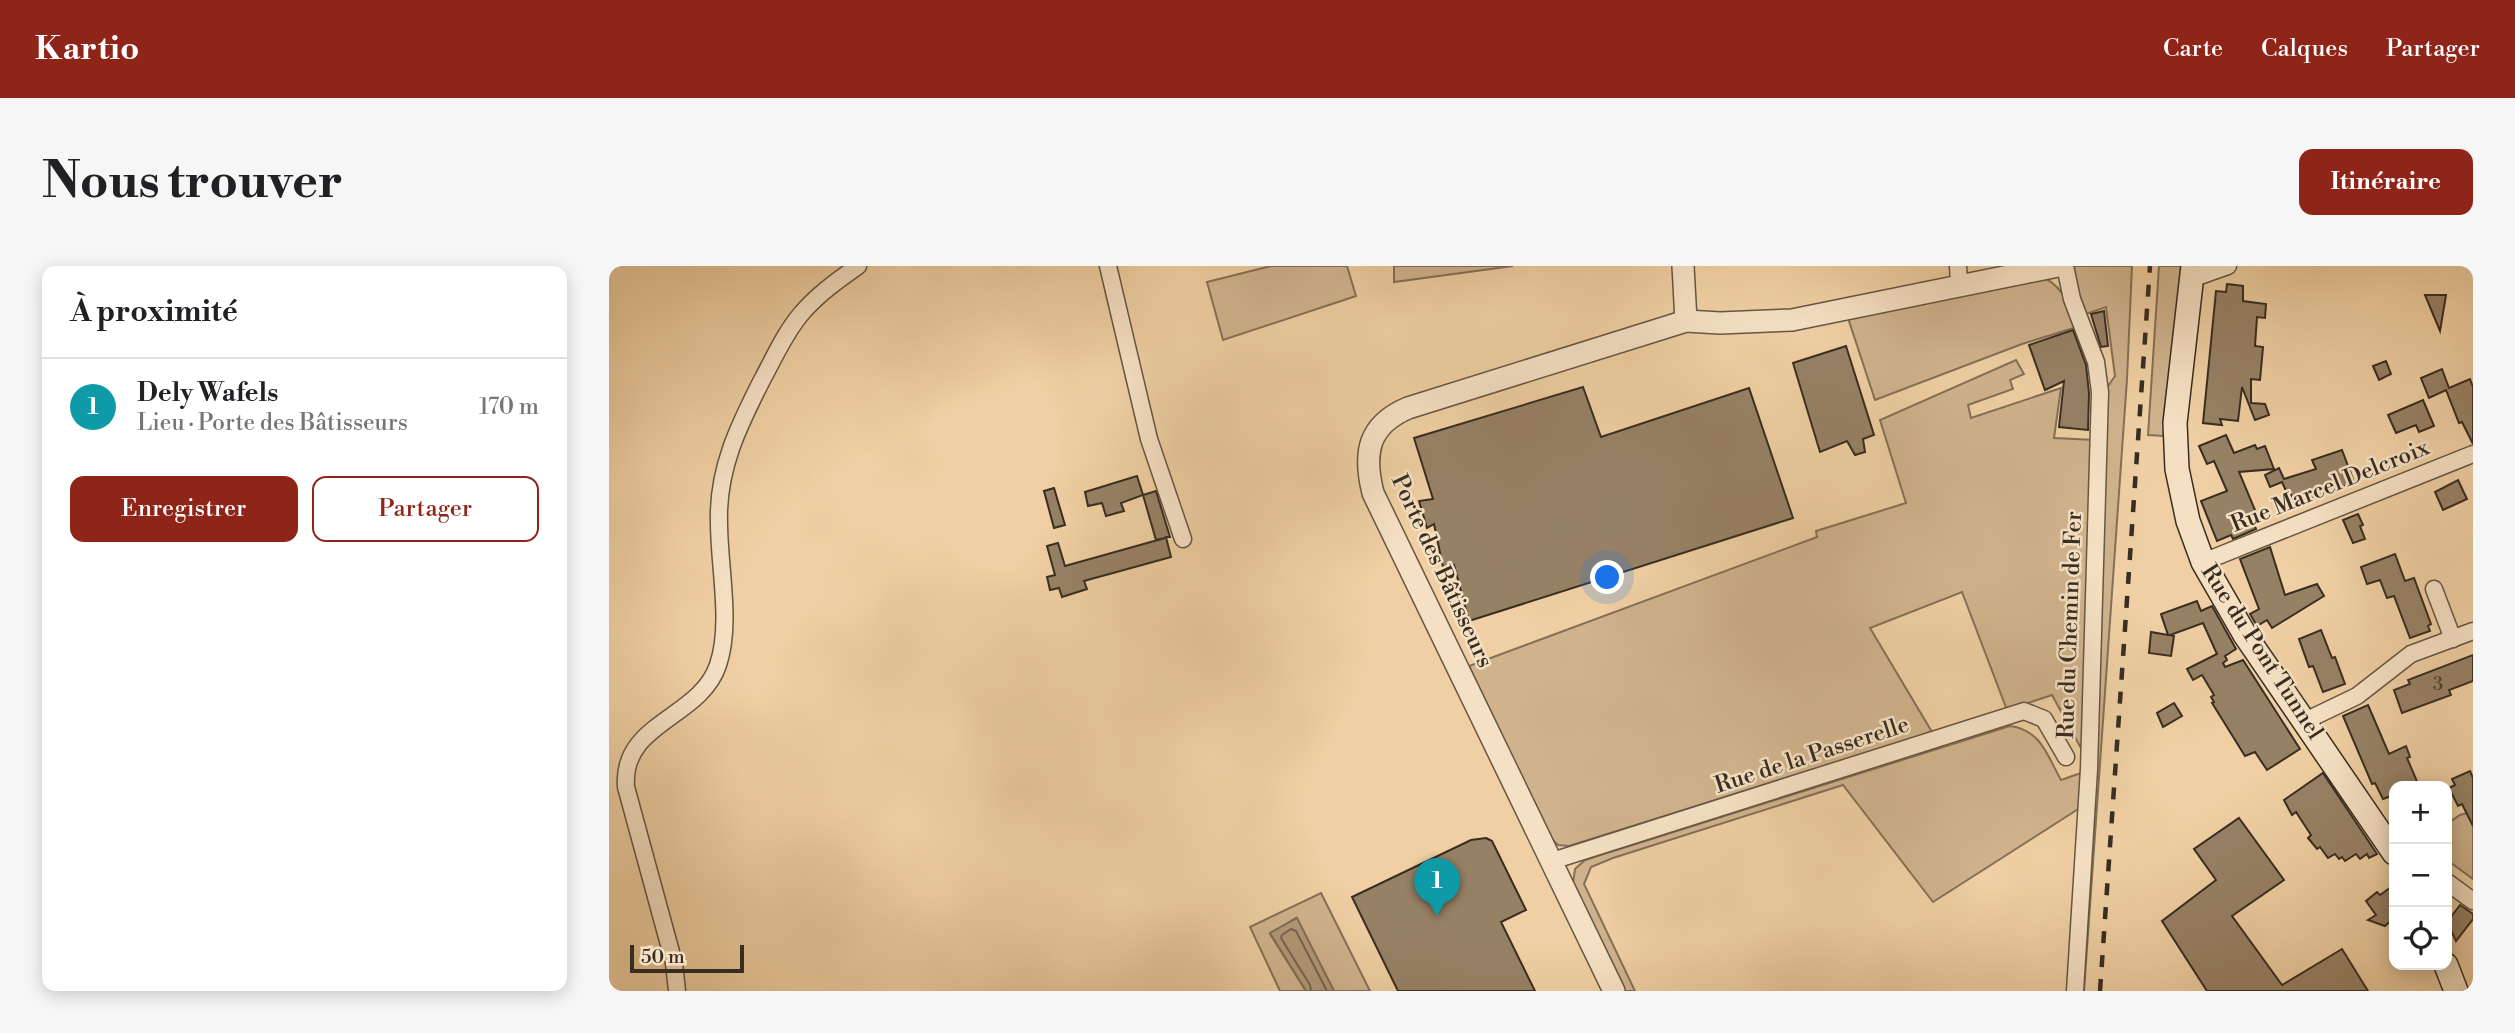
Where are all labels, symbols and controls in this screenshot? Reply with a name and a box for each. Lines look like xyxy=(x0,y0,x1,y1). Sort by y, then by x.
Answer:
text: Kartio xyxy=(35,29,139,70)
text: Carte xyxy=(2163,34,2223,64)
text: Calques xyxy=(2261,34,2348,64)
text: Partager xyxy=(2386,34,2480,64)
button: Itinéraire xyxy=(2299,149,2473,215)
text: Nous trouver xyxy=(42,152,343,213)
text: À proximité xyxy=(70,293,238,331)
text: Dely Wafels xyxy=(137,377,278,409)
text: 1 xyxy=(87,393,99,421)
text: 170 m xyxy=(479,393,539,421)
text: Lieu · Porte des Bâtisseurs xyxy=(137,409,408,437)
street label: Rue Marcel Delcroix xyxy=(2227,433,2434,539)
street label: Porte des Bâtisseurs xyxy=(1385,470,1499,672)
button: Enregistrer xyxy=(70,476,298,542)
button: Partager xyxy=(312,476,539,542)
street label: Rue du Chemin de Fer xyxy=(2052,510,2088,739)
street label: Rue du Pont Tunnel xyxy=(2195,559,2329,745)
your location xyxy=(1590,560,1624,594)
house number: 3 xyxy=(2433,672,2443,696)
street label: Rue de la Passerelle xyxy=(1711,710,1913,800)
map controls xyxy=(2389,781,2452,970)
button: + xyxy=(2389,781,2452,844)
button: − xyxy=(2389,844,2452,907)
pin: 1 xyxy=(1414,858,1460,916)
button: locate xyxy=(2389,907,2452,970)
scale bar xyxy=(630,942,744,974)
text: 50 m xyxy=(641,945,685,969)

